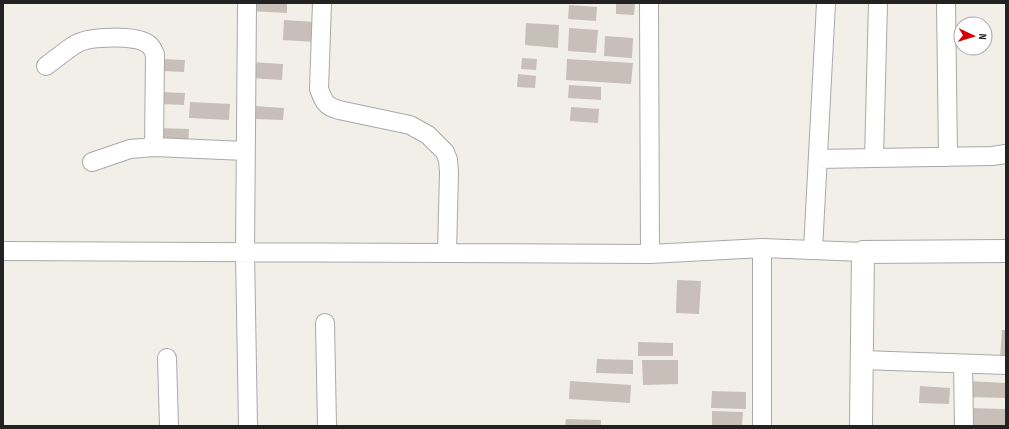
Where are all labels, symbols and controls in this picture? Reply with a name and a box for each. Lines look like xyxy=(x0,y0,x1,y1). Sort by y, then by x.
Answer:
north arrow xyxy=(953,16,993,56)
text: N xyxy=(976,33,989,40)

